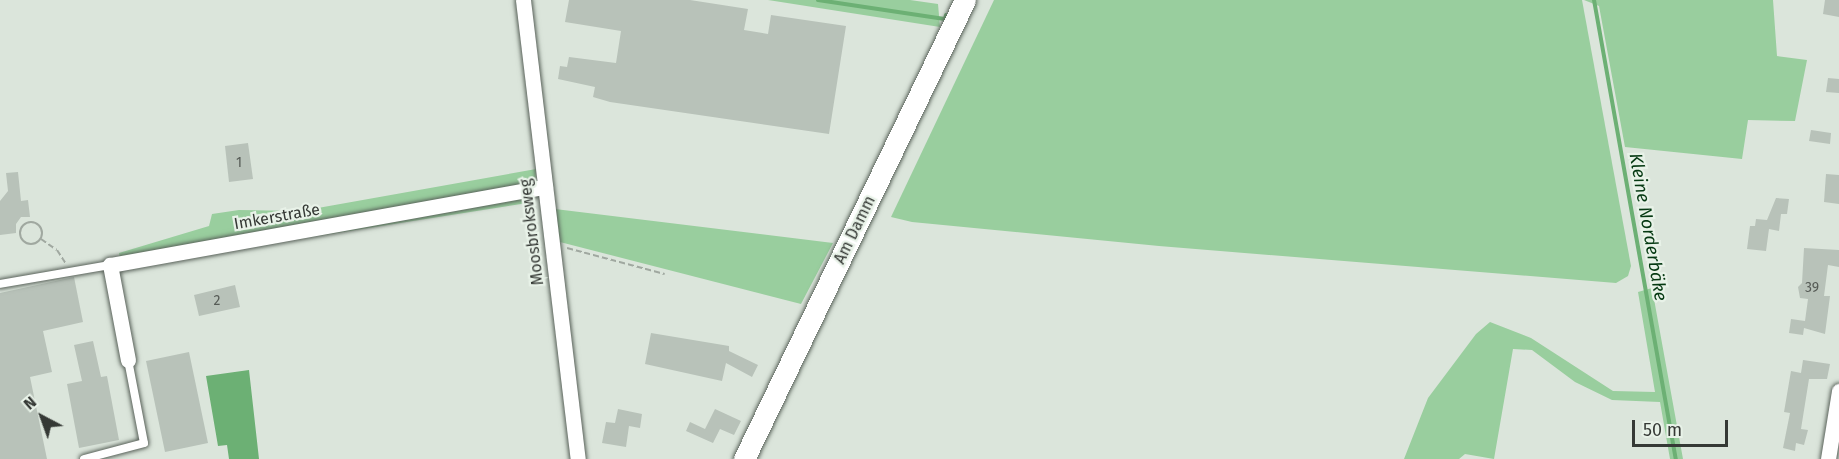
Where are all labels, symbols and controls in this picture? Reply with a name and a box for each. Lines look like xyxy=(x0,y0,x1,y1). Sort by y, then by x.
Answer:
water label: Kleine Norderbäke xyxy=(1624,151,1672,303)
house number: 1 xyxy=(236,155,242,171)
street label: Moosbroksweg xyxy=(516,178,548,286)
street label: Am Damm xyxy=(830,193,880,267)
street label: Imkerstraße xyxy=(233,200,321,234)
house number: 39 xyxy=(1805,280,1819,296)
house number: 2 xyxy=(214,293,220,309)
north arrow xyxy=(12,387,72,447)
text: N xyxy=(20,392,40,414)
scale bar xyxy=(1635,408,1731,446)
text: 50 m xyxy=(1643,419,1682,441)

